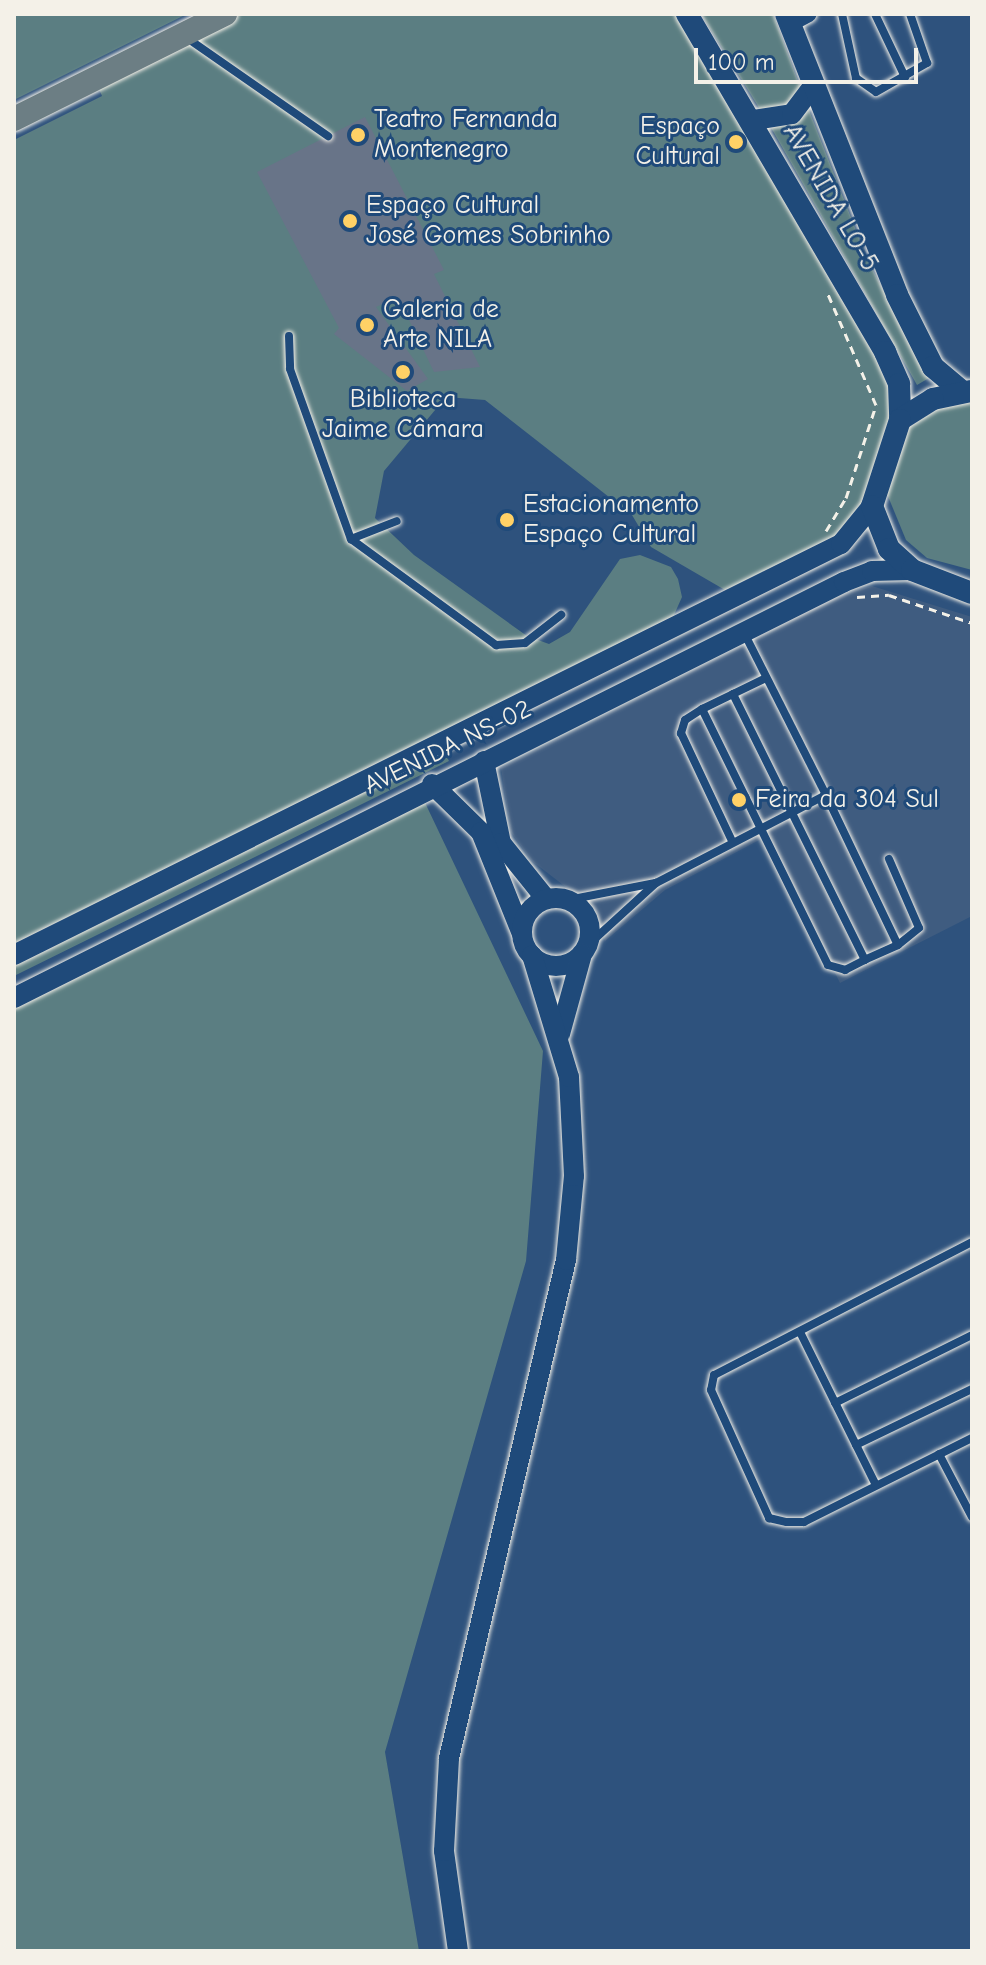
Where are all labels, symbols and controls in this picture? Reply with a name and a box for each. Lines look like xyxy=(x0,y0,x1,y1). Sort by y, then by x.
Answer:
scale bar xyxy=(698,32,922,82)
text: 100 m xyxy=(708,48,775,76)
place label: Teatro Fernanda Montenegro xyxy=(374,104,558,166)
place label: Espaço Cultural xyxy=(635,111,720,172)
street label: AVENIDA LO-5 xyxy=(775,119,885,277)
marker: Teatro Fernanda Montenegro xyxy=(349,126,367,144)
marker: Espaço Cultural xyxy=(727,133,745,151)
place label: Espaço Cultural José Gomes Sobrinho xyxy=(366,190,611,252)
marker: Espaço Cultural José Gomes Sobrinho xyxy=(341,212,359,230)
place label: Galeria de Arte NILA xyxy=(383,294,499,356)
marker: Galeria de Arte NILA xyxy=(358,316,376,334)
marker: Biblioteca Jaime Câmara xyxy=(394,363,412,381)
place label: Biblioteca Jaime Câmara xyxy=(322,384,484,446)
place label: Estacionamento Espaço Cultural xyxy=(523,489,699,550)
marker: Estacionamento Espaço Cultural xyxy=(498,511,516,529)
street label: AVENIDA NS-02 xyxy=(359,694,537,802)
place label: Feira da 304 Sul xyxy=(755,784,939,816)
marker: Feira da 304 Sul xyxy=(730,791,748,809)

